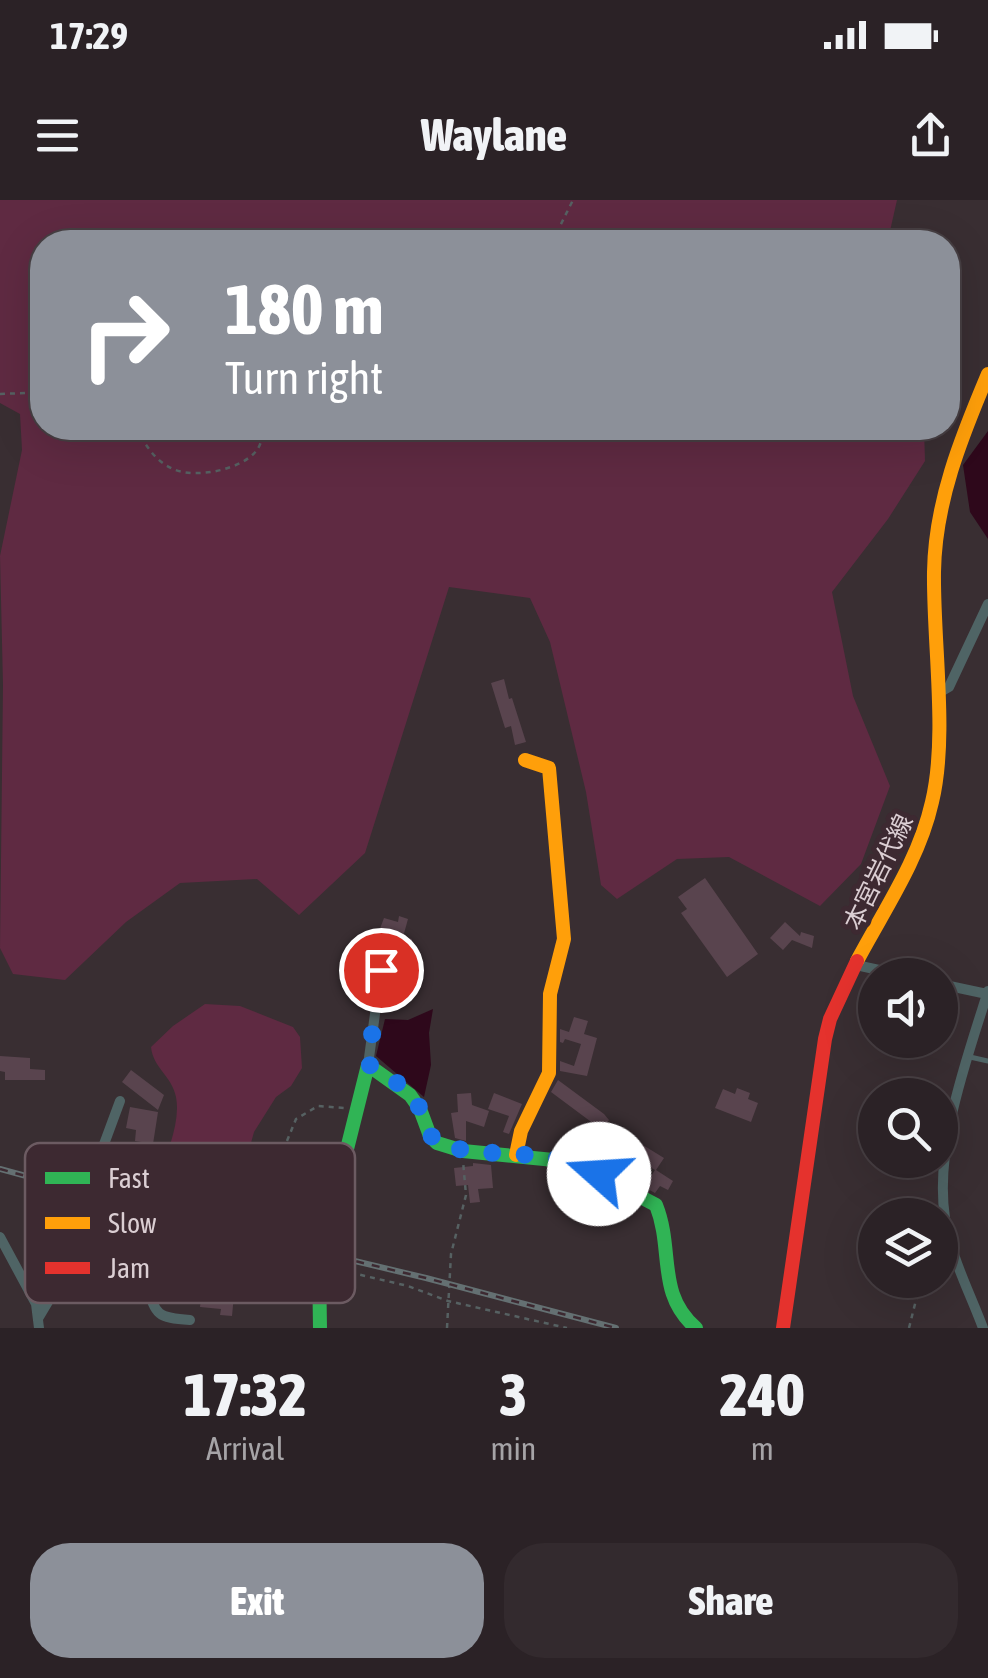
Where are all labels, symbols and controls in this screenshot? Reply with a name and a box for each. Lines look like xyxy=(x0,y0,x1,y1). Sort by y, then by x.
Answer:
text: 17:29 xyxy=(50,14,128,57)
icon: menu xyxy=(30,108,85,163)
icon: share xyxy=(903,108,958,163)
text: Waylane xyxy=(421,109,567,161)
text: 180 m xyxy=(225,269,384,349)
icon: right xyxy=(60,270,190,400)
text: Turn right xyxy=(225,352,383,404)
street label: 本宮岩代線 xyxy=(838,810,918,934)
pin xyxy=(339,928,424,1013)
icon: arrive xyxy=(354,943,409,998)
map controls xyxy=(858,958,958,1298)
button: sound xyxy=(858,958,958,1058)
button: search xyxy=(858,1078,958,1178)
position arrow xyxy=(547,1122,651,1226)
legend xyxy=(25,1143,355,1303)
text: Fast xyxy=(108,1162,150,1194)
button: layers xyxy=(858,1198,958,1298)
text: Slow xyxy=(108,1207,157,1239)
text: Jam xyxy=(108,1252,150,1284)
text: 17:32 xyxy=(183,1360,307,1429)
text: 3 xyxy=(499,1360,528,1429)
text: 240 xyxy=(720,1360,804,1429)
text: Arrival xyxy=(206,1430,284,1467)
text: min xyxy=(490,1430,536,1467)
text: m xyxy=(751,1430,774,1467)
button: Exit xyxy=(30,1543,484,1658)
button: Share xyxy=(504,1543,958,1658)

